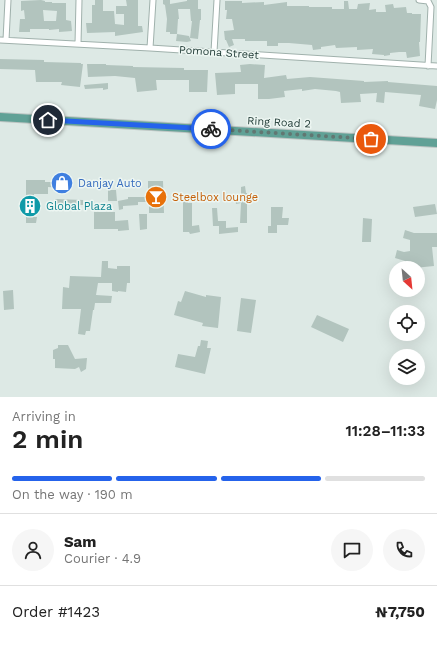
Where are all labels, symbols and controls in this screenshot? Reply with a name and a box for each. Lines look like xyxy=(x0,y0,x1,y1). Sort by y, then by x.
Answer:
street label: Pomona Street xyxy=(179,43,260,62)
pin xyxy=(31,103,65,137)
icon: home xyxy=(37,109,59,131)
courier xyxy=(191,109,231,149)
street label: Ring Road 2 xyxy=(247,114,311,131)
icon: bike xyxy=(200,118,222,140)
pin xyxy=(354,122,388,156)
icon: bag xyxy=(360,128,382,150)
shop icon: Danjay Auto xyxy=(49,170,75,196)
place label: Danjay Auto xyxy=(78,177,142,190)
bar icon: Steelbox lounge xyxy=(143,184,169,210)
place label: Steelbox lounge xyxy=(172,191,258,204)
building icon: Global Plaza xyxy=(17,193,43,219)
place label: Global Plaza xyxy=(46,200,112,213)
north arrow xyxy=(389,261,425,297)
map controls xyxy=(389,261,425,385)
button: locate xyxy=(389,305,425,341)
button: layers xyxy=(389,349,425,385)
text: Arriving in xyxy=(12,409,76,424)
text: 11:28–11:33 xyxy=(346,422,425,440)
text: 2 min xyxy=(12,424,83,454)
text: On the way · 190 m xyxy=(12,487,133,502)
button: person xyxy=(12,529,54,571)
button: chat xyxy=(331,529,373,571)
button: phone xyxy=(383,529,425,571)
text: Sam xyxy=(64,533,96,551)
text: Courier · 4.9 xyxy=(64,551,141,566)
text: Order #1423 xyxy=(12,603,100,621)
text: ₦7,750 xyxy=(375,603,425,621)

